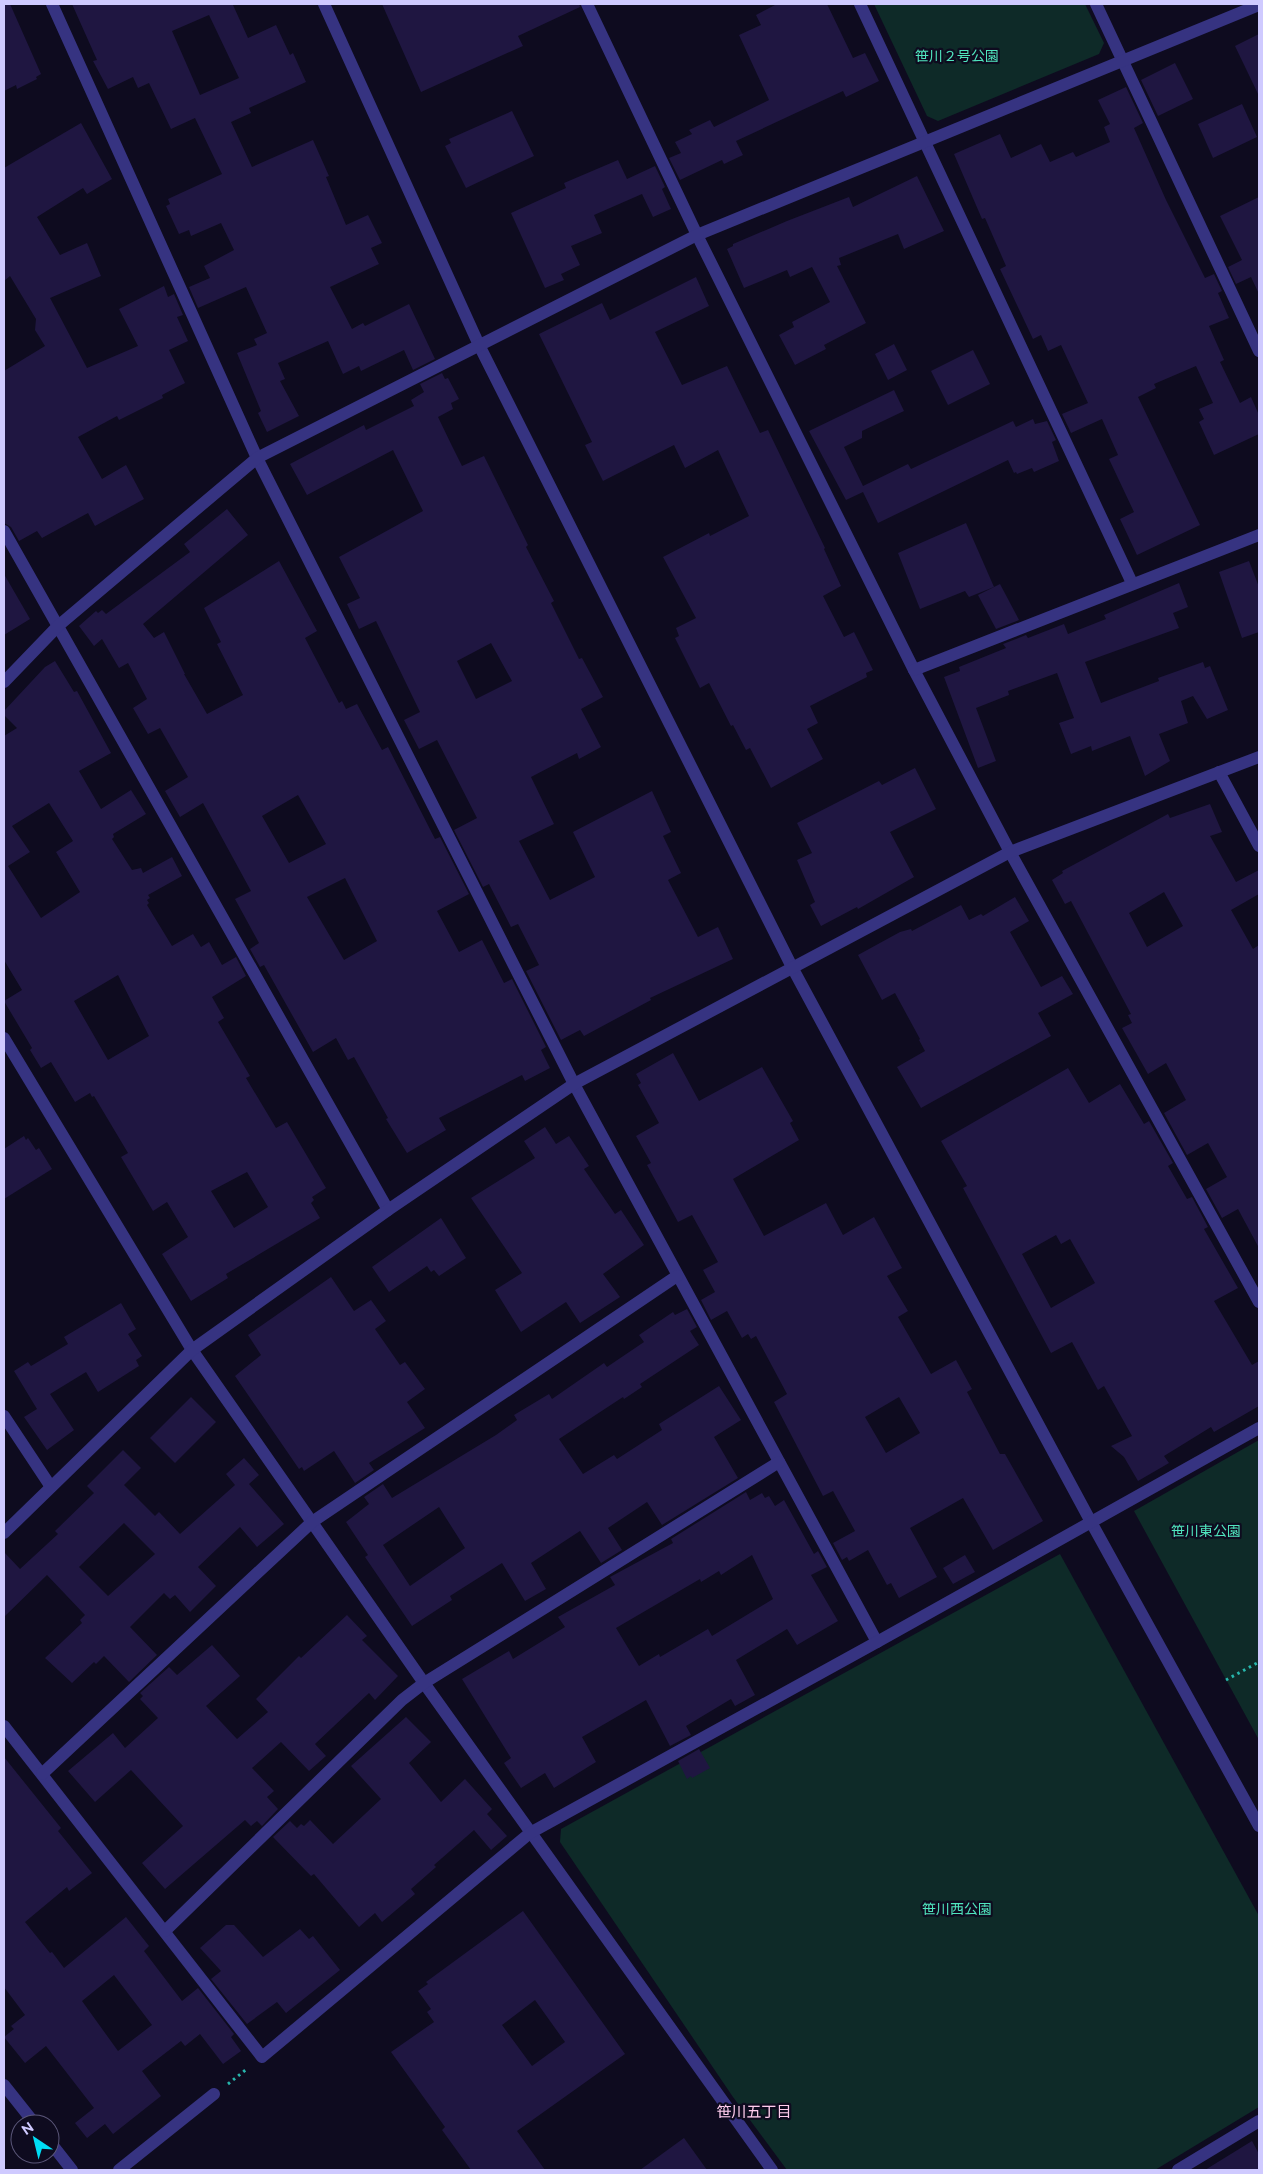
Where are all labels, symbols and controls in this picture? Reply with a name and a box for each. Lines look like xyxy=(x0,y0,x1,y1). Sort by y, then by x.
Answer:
park label: 笹川２号公園 xyxy=(915,48,999,64)
park label: 笹川東公園 xyxy=(1171,1523,1241,1539)
park label: 笹川西公園 xyxy=(922,1901,992,1917)
district label: 笹川五丁目 xyxy=(716,2103,792,2121)
north arrow xyxy=(10,2114,60,2164)
text: N xyxy=(19,2119,37,2138)

